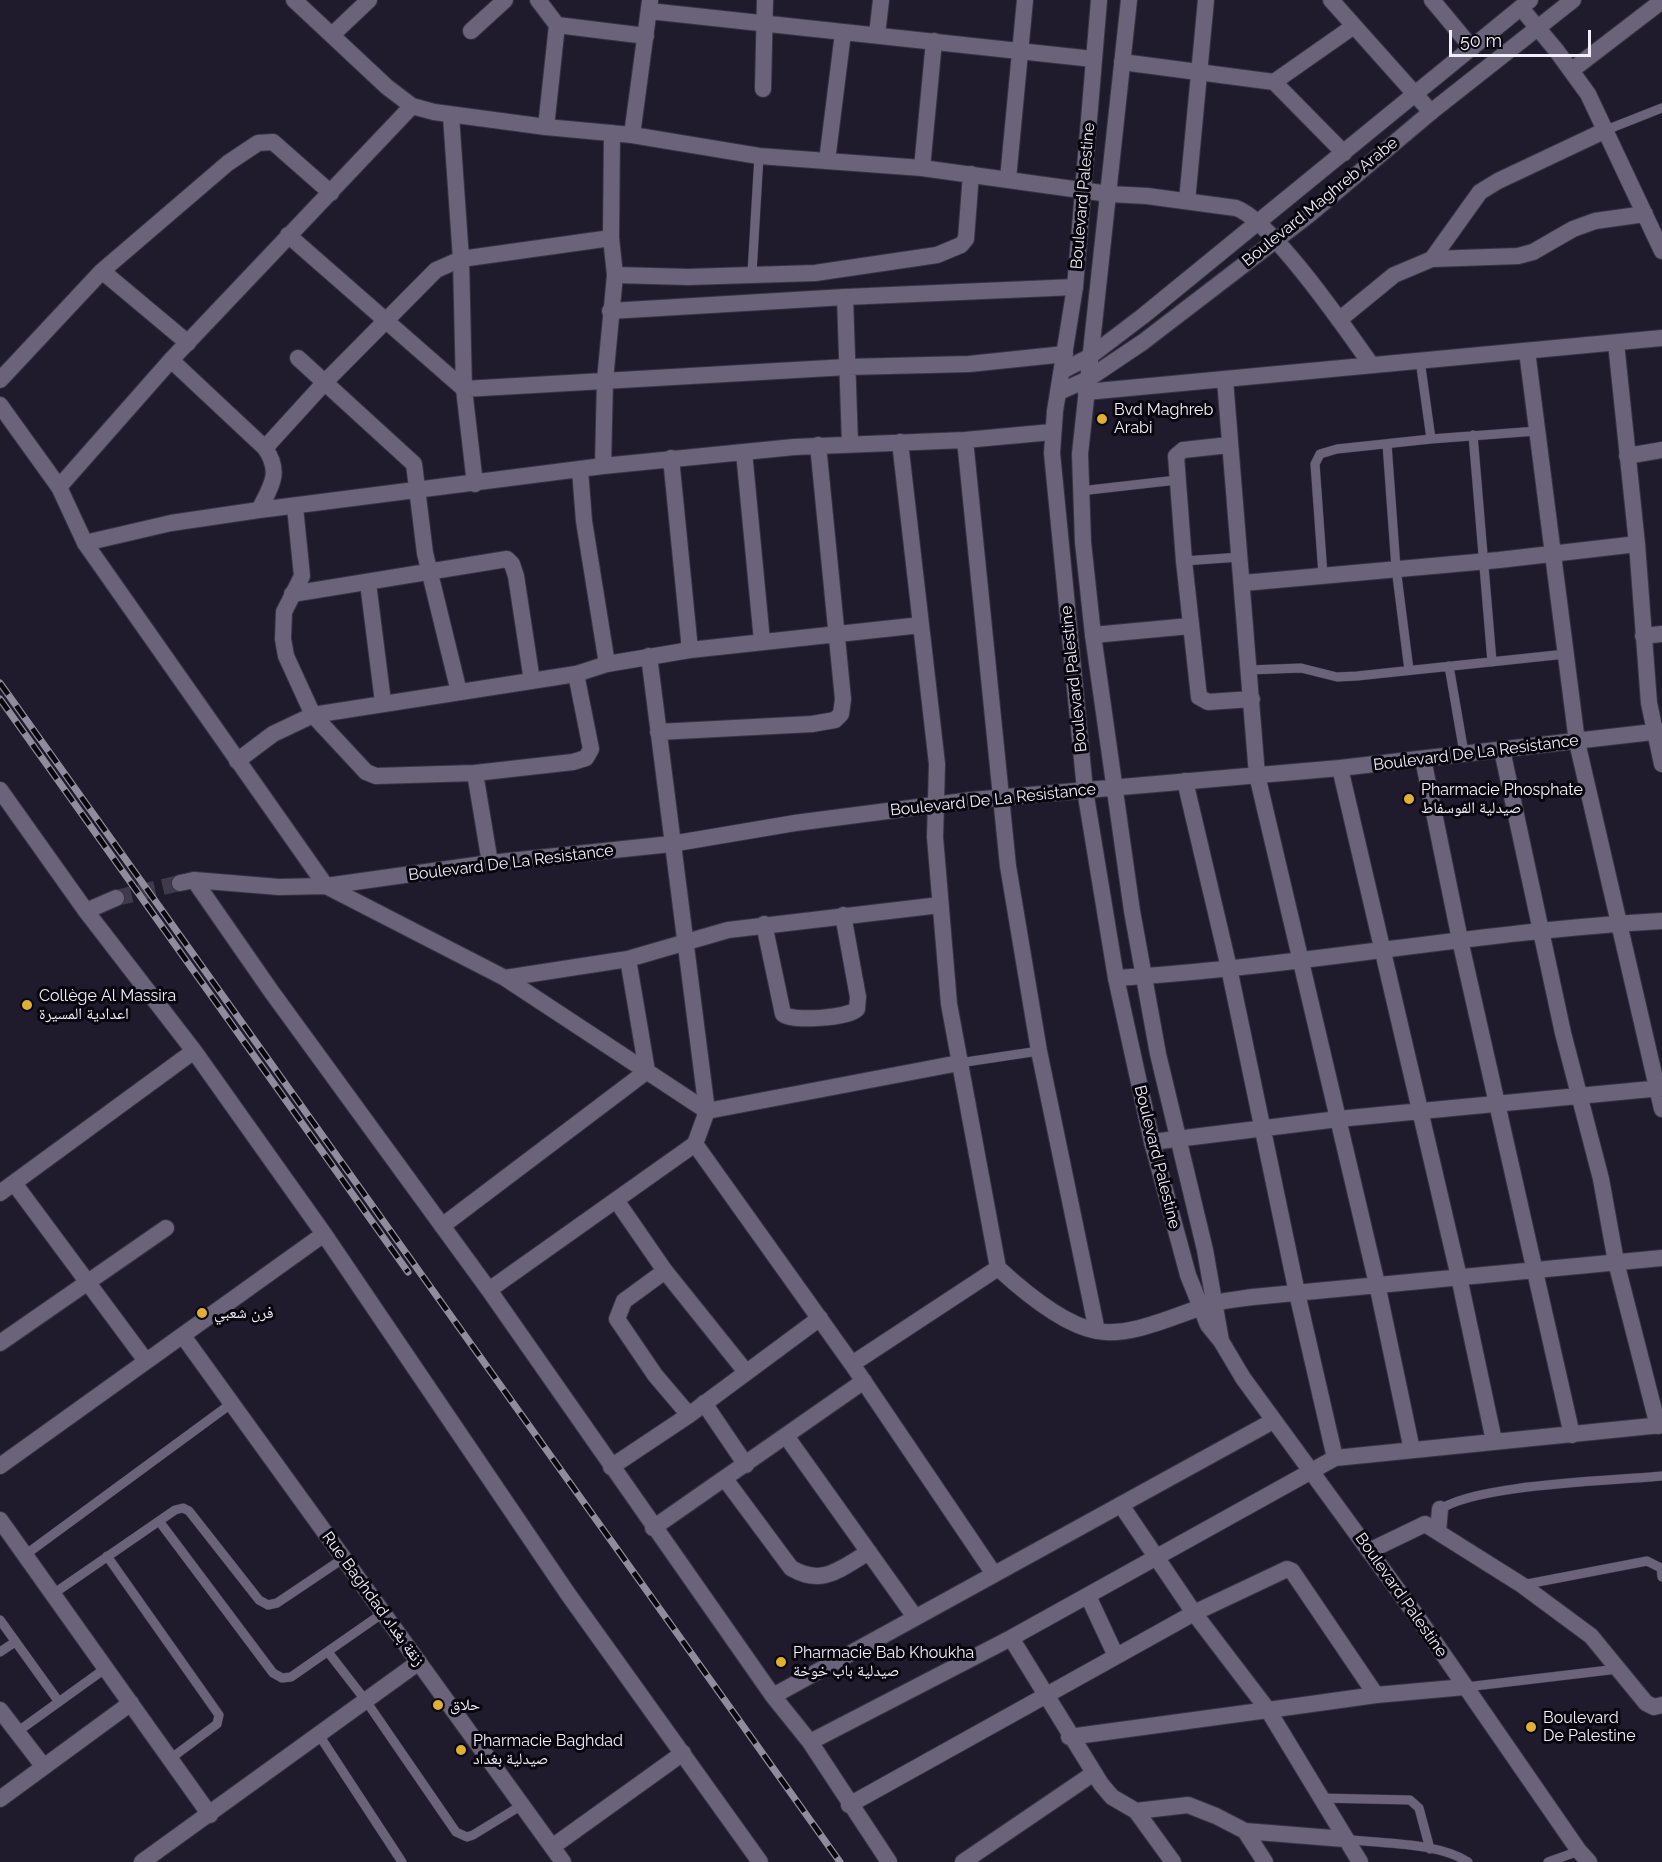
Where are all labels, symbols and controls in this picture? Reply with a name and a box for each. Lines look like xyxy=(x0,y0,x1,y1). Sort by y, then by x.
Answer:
scale bar xyxy=(1452,18,1594,56)
text: 50 m xyxy=(1460,30,1502,51)
street label: Boulevard Palestine xyxy=(1067,122,1099,270)
street label: Boulevard Maghreb Arabe xyxy=(1238,133,1402,271)
place label: Bvd Maghreb Arabi xyxy=(1114,400,1213,438)
marker: Bvd Maghreb Arabi xyxy=(1095,412,1109,426)
street label: Boulevard Palestine xyxy=(1057,605,1091,753)
street label: Boulevard De La Resistance xyxy=(1372,731,1580,775)
street label: Boulevard De La Resistance xyxy=(889,780,1097,820)
place label: Pharmacie Phosphate صيدلية الفوسفاط xyxy=(1421,780,1583,818)
marker: Pharmacie Phosphate صيدلية الفوسفاط xyxy=(1402,792,1416,806)
street label: Boulevard De La Resistance xyxy=(407,841,615,885)
place label: Collège Al Massira اعدادية المسيرة xyxy=(39,986,176,1024)
marker: Collège Al Massira اعدادية المسيرة xyxy=(20,998,34,1012)
street label: Boulevard Palestine xyxy=(1130,1083,1184,1231)
place label: فرن شعبي xyxy=(214,1303,273,1323)
marker: فرن شعبي xyxy=(195,1306,209,1320)
street label: Rue Baghdad زنقة بغداد xyxy=(318,1528,428,1670)
street label: Boulevard Palestine xyxy=(1351,1529,1451,1661)
place label: Pharmacie Bab Khoukha صيدلية باب خوخة xyxy=(793,1643,974,1681)
marker: Pharmacie Bab Khoukha صيدلية باب خوخة xyxy=(774,1655,788,1669)
place label: حلاق xyxy=(450,1695,480,1715)
marker: حلاق xyxy=(431,1698,445,1712)
place label: Boulevard De Palestine xyxy=(1543,1708,1636,1746)
marker: Boulevard De Palestine xyxy=(1524,1720,1538,1734)
place label: Pharmacie Baghdad صيدلية بغداد xyxy=(473,1731,623,1769)
marker: Pharmacie Baghdad صيدلية بغداد xyxy=(454,1743,468,1757)

